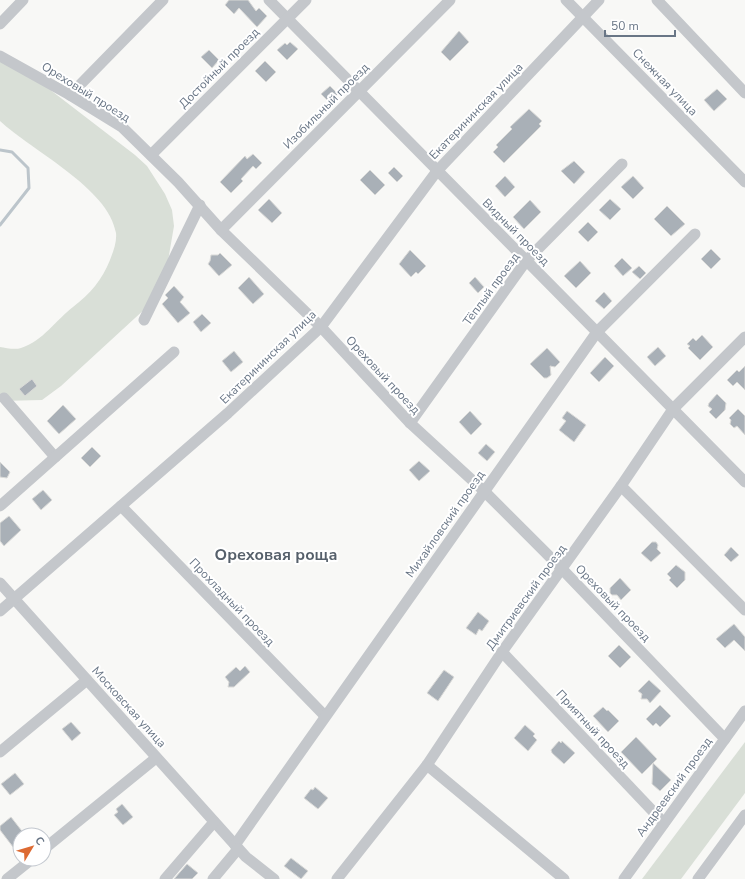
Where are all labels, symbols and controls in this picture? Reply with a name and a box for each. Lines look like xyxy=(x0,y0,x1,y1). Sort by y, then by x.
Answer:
scale bar xyxy=(605,12,675,38)
text: 50 m xyxy=(611,18,639,34)
street label: Достойный проезд xyxy=(175,24,263,112)
street label: Снежная улица xyxy=(629,45,701,119)
street label: Ореховый проезд xyxy=(39,58,133,126)
street label: Екатерининская улица xyxy=(426,59,526,163)
street label: Изобильный проезд xyxy=(280,60,372,152)
street label: Видный проезд xyxy=(479,195,553,269)
street label: Тёплый проезд xyxy=(459,249,523,329)
street label: Екатерининская улица xyxy=(216,307,320,407)
street label: Ореховый проезд xyxy=(342,332,424,418)
street label: Михайловский проезд xyxy=(402,467,488,581)
street label: Дмитриевский проезд xyxy=(482,541,570,653)
district label: Ореховая роща xyxy=(215,544,337,566)
street label: Прохладный проезд xyxy=(186,555,278,649)
street label: Ореховый проезд xyxy=(572,561,654,645)
street label: Московская улица xyxy=(88,663,170,751)
street label: Приятный проезд xyxy=(553,686,633,772)
street label: Андреевский проезд xyxy=(632,734,716,840)
north arrow xyxy=(12,827,52,867)
text: С xyxy=(31,834,48,849)

